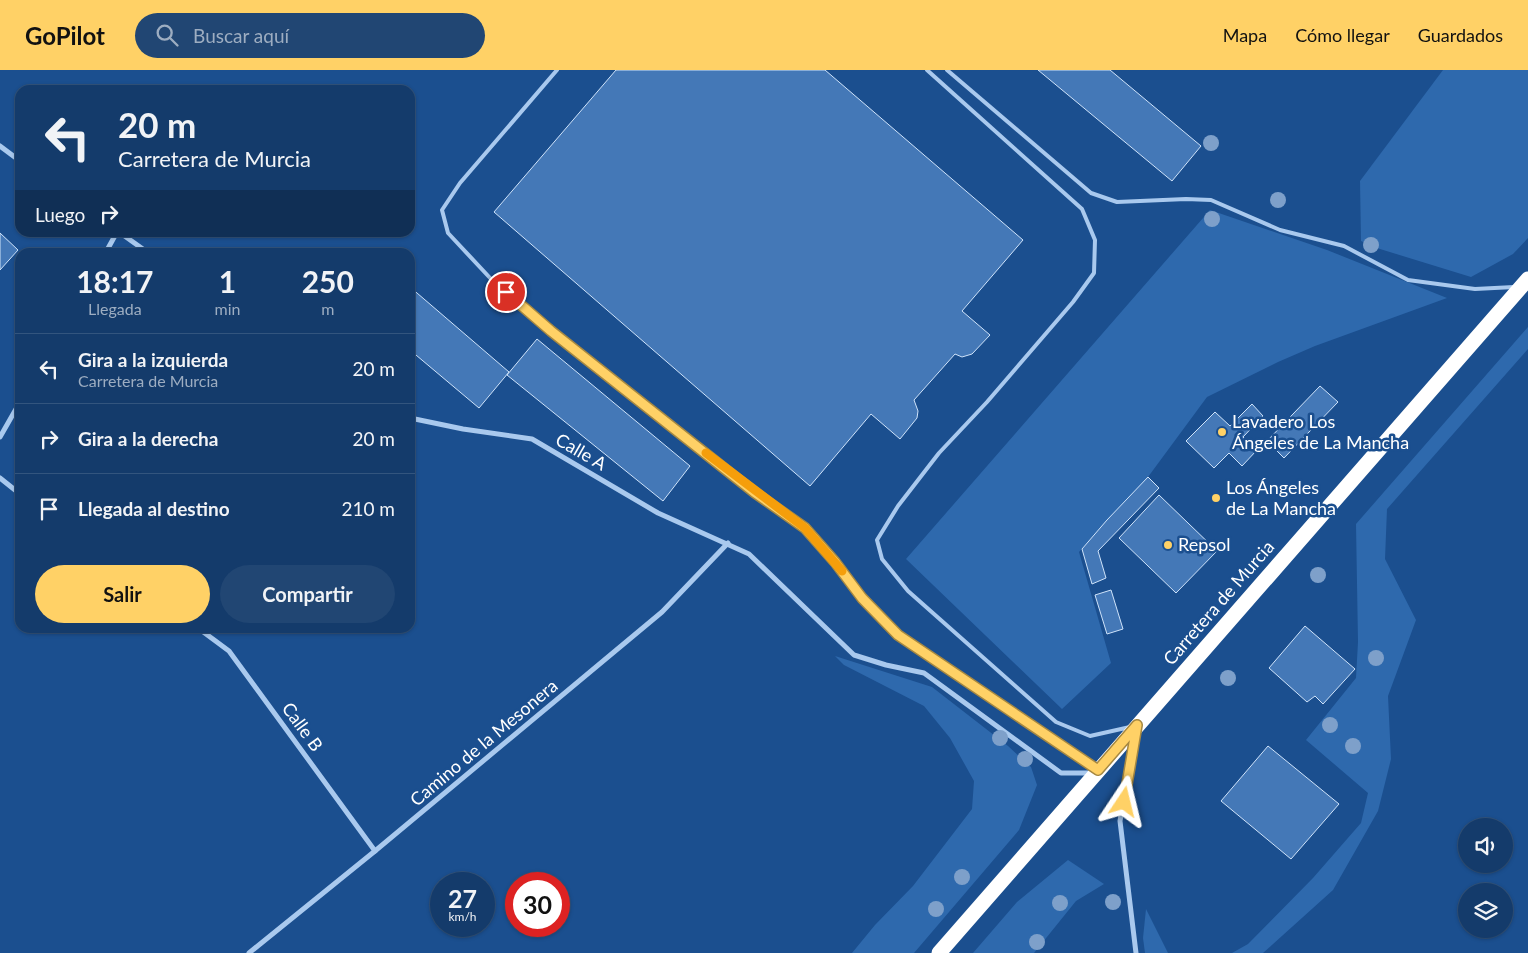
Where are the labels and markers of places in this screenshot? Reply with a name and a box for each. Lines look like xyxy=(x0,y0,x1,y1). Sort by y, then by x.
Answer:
pin xyxy=(485,271,527,313)
place label: Lavadero Los Ángeles de La Mancha xyxy=(1232,410,1409,453)
marker: Lavadero Los Ángeles de La Mancha xyxy=(1216,426,1228,438)
place label: Los Ángeles de La Mancha xyxy=(1226,476,1336,519)
marker: Los Ángeles de La Mancha xyxy=(1210,492,1222,504)
place label: Repsol xyxy=(1178,533,1231,555)
marker: Repsol xyxy=(1162,539,1174,551)

